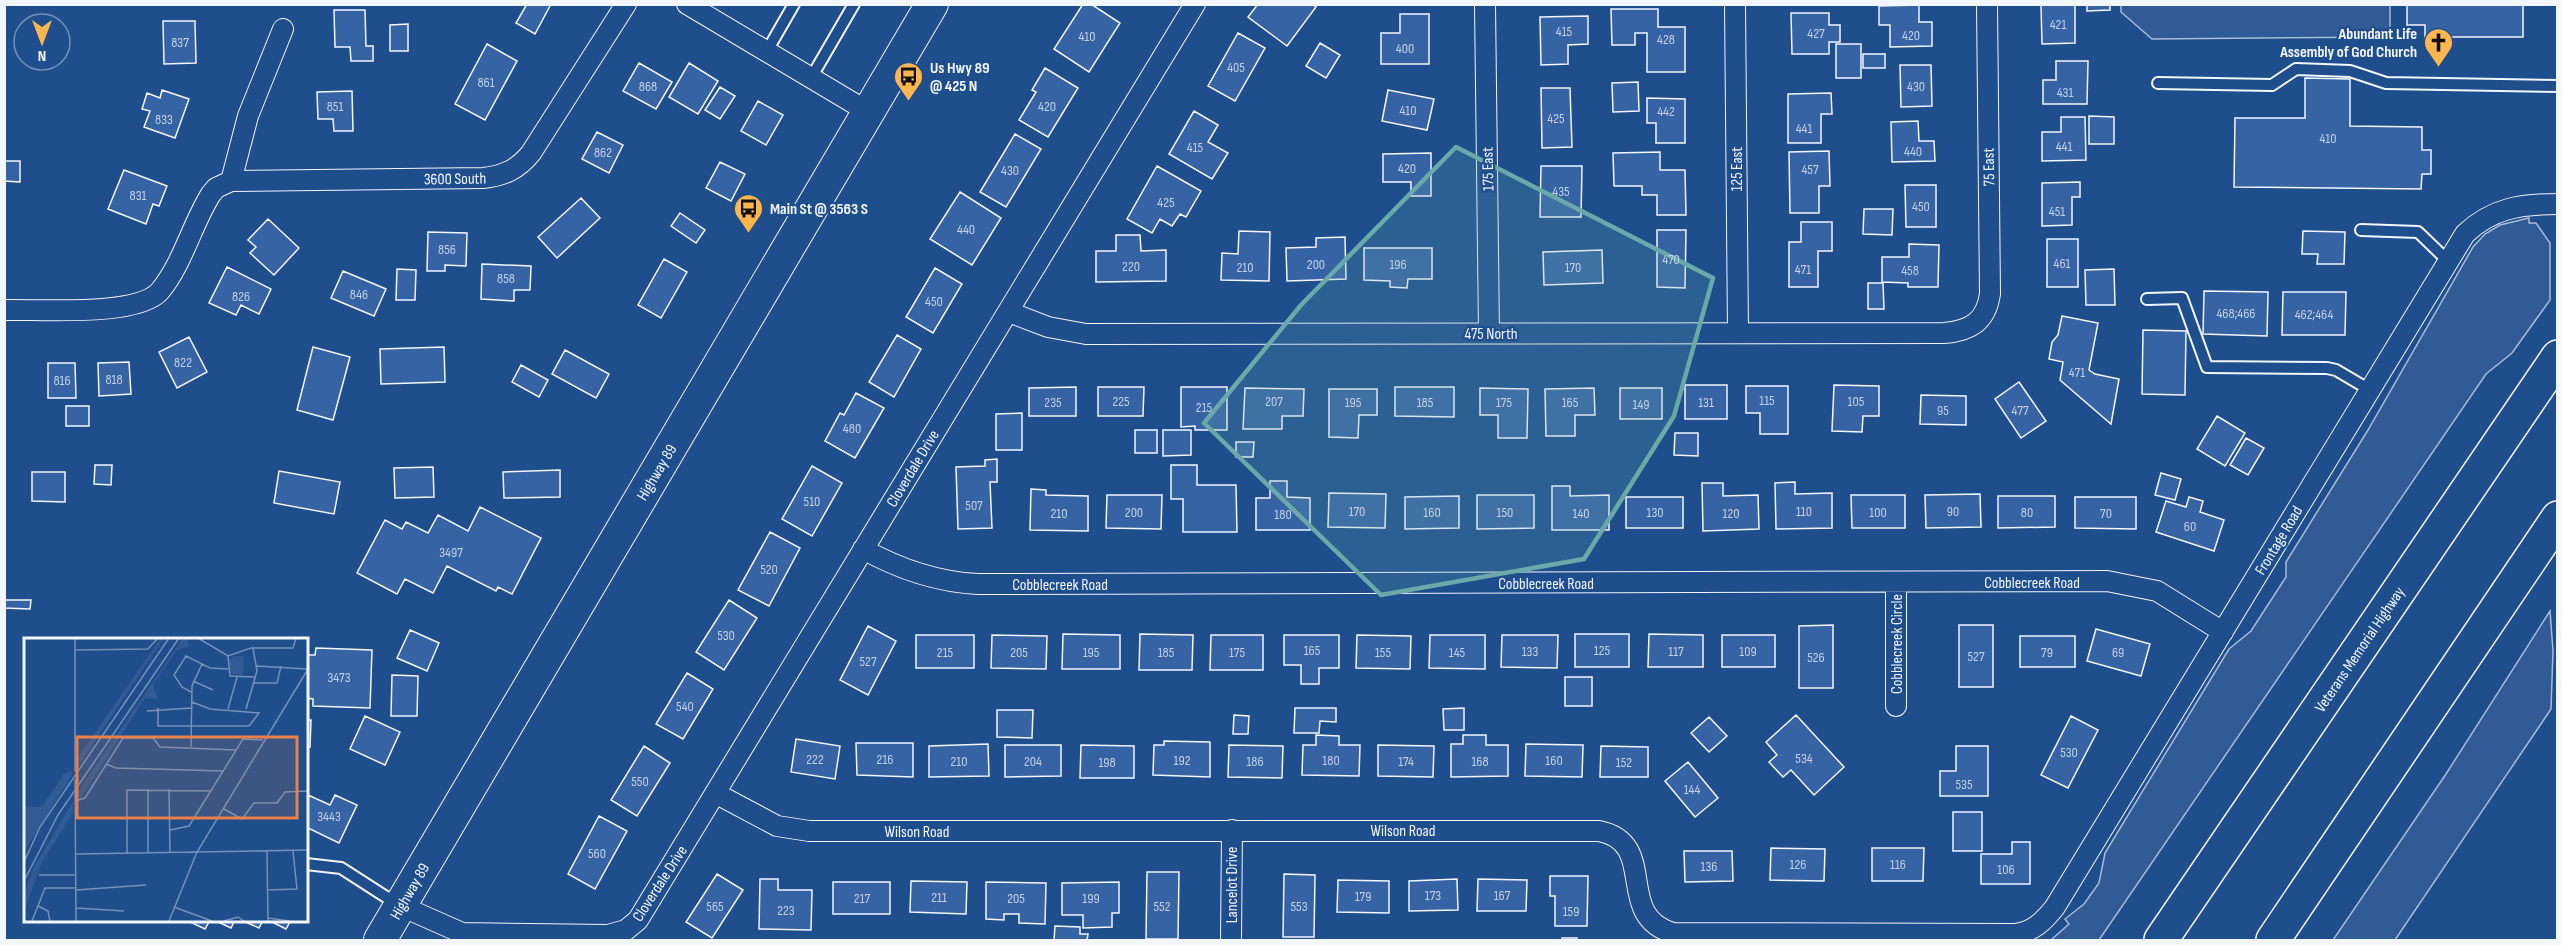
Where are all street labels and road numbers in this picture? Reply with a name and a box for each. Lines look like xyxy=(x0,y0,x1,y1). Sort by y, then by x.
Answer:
street label: 175 East xyxy=(1479,147,1498,191)
street label: 125 East xyxy=(1728,147,1747,191)
street label: 75 East xyxy=(1980,147,1999,186)
street label: 3600 South xyxy=(424,169,486,190)
street label: 475 North xyxy=(1464,325,1518,344)
street label: Cloverdale Drive xyxy=(883,427,944,511)
street label: Highway 89 xyxy=(633,441,681,504)
street label: Frontage Road xyxy=(2251,503,2307,579)
street label: Cobblecreek Road xyxy=(1984,574,2080,593)
street label: Cobblecreek Road xyxy=(1498,575,1594,594)
street label: Cobblecreek Road xyxy=(1012,576,1108,595)
street label: Veterans Memorial Highway xyxy=(2311,583,2409,716)
street label: Cobblecreek Circle xyxy=(1888,594,1907,694)
street label: Wilson Road xyxy=(1371,822,1435,841)
street label: Wilson Road xyxy=(885,823,949,842)
street label: Cloverdale Drive xyxy=(629,842,692,925)
street label: Lancelot Drive xyxy=(1223,847,1242,923)
street label: Highway 89 xyxy=(387,860,434,923)

